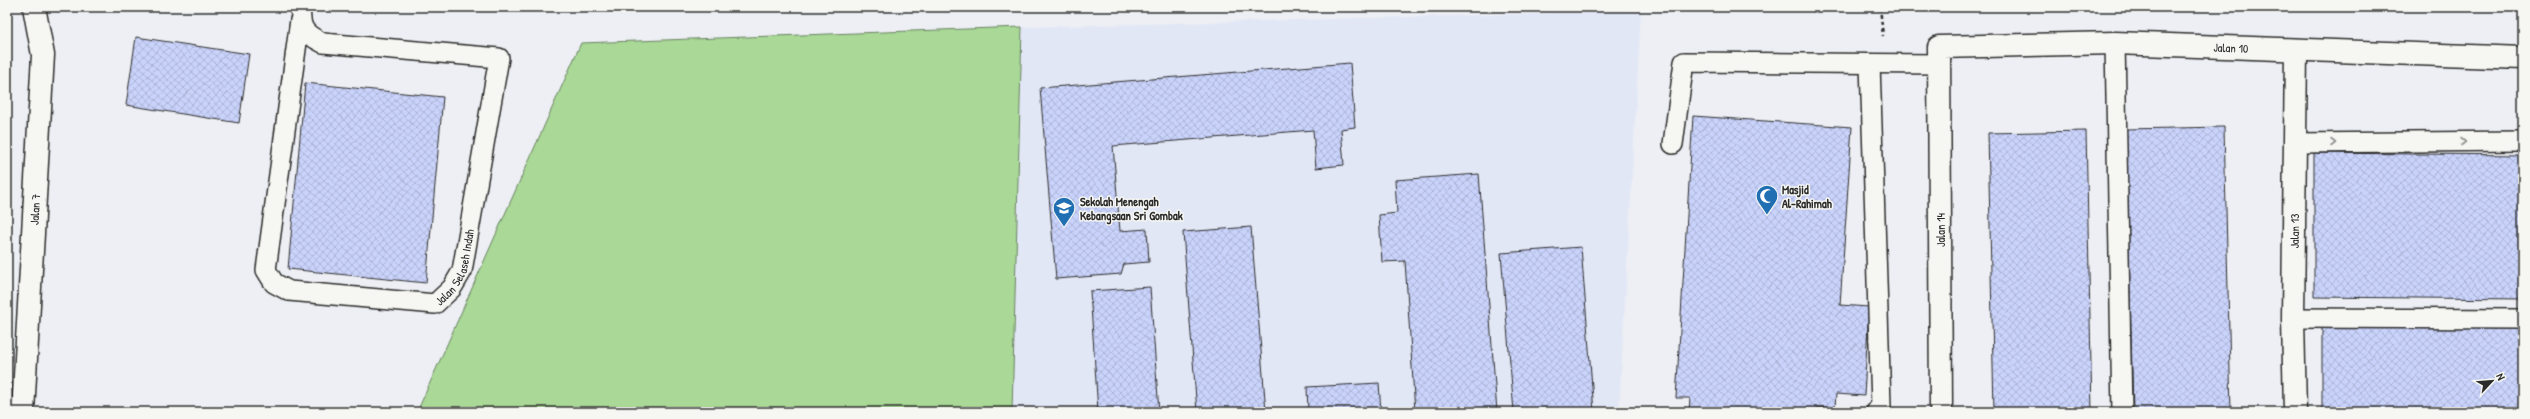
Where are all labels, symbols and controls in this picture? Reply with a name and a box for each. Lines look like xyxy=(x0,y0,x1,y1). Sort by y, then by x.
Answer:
street label: Jalan 10 xyxy=(2213,38,2249,56)
one-way arrow xyxy=(2460,138,2466,146)
one-way arrow xyxy=(2330,139,2336,147)
place label: Masjid Al-Rahimah xyxy=(1782,181,1833,212)
mosque icon: Masjid Al-Rahimah xyxy=(1754,183,1780,216)
street label: Jalan 7 xyxy=(25,193,44,225)
place label: Sekolah Menengah Kebangsaan Sri Gombak xyxy=(1080,193,1183,225)
school or university icon: Sekolah Menengah Kebangsaan Sri Gombak xyxy=(1051,195,1077,228)
street label: Jalan 14 xyxy=(1932,212,1949,247)
street label: Jalan 13 xyxy=(2285,213,2303,249)
street label: Jalan Selaseh Indah xyxy=(431,228,478,309)
north arrow xyxy=(2472,361,2512,401)
text: N xyxy=(2493,371,2509,382)

